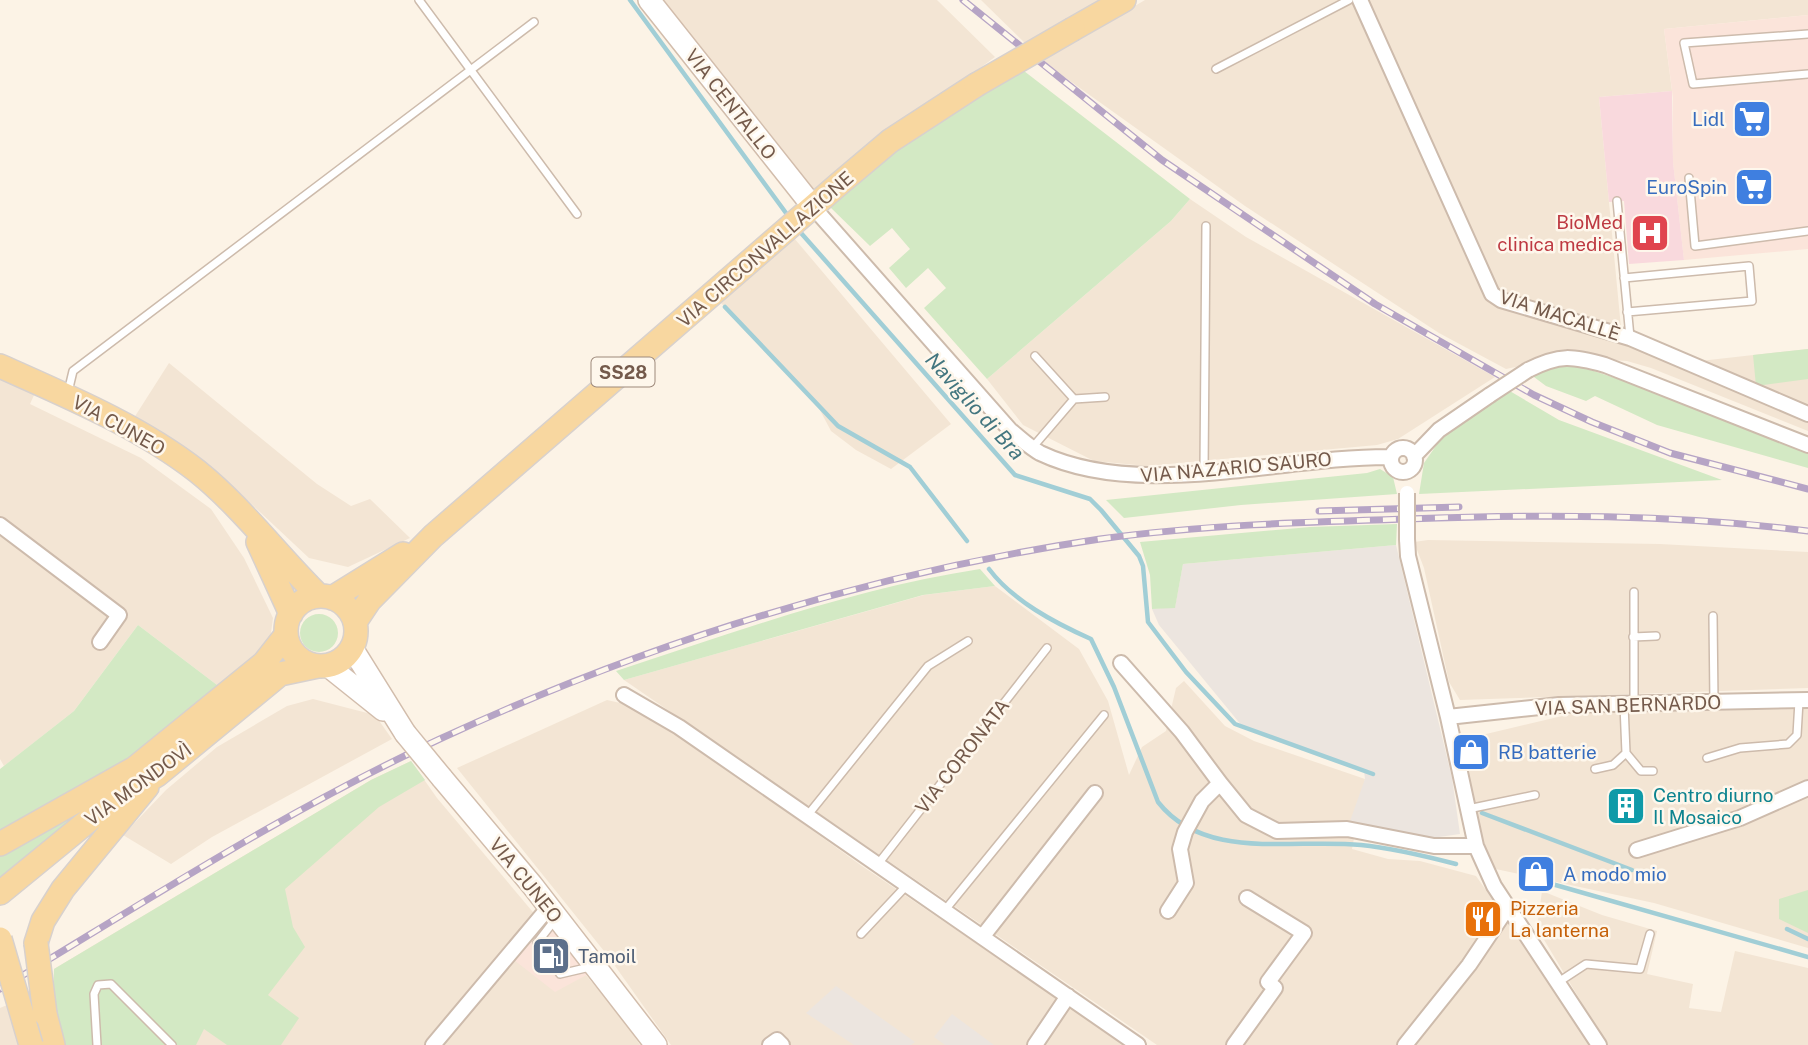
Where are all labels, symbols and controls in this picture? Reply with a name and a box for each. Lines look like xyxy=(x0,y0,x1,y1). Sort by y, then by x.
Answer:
street label: VIA CENTALLO xyxy=(681,44,781,164)
supermarket icon: Lidl xyxy=(1731,98,1773,140)
place label: Lidl xyxy=(1692,108,1725,130)
street label: VIA CIRCONVALLAZIONE xyxy=(672,166,858,332)
supermarket icon: EuroSpin xyxy=(1733,166,1775,208)
place label: EuroSpin xyxy=(1646,176,1727,198)
place label: BioMed clinica medica xyxy=(1497,211,1623,255)
hospital icon: BioMed clinica medica xyxy=(1629,212,1671,254)
street label: VIA MACALLÈ xyxy=(1497,285,1623,345)
water label: Naviglio di Bra xyxy=(920,347,1030,465)
road number: SS28 xyxy=(592,358,654,386)
street label: VIA CUNEO xyxy=(69,390,169,460)
street label: VIA NAZARIO SAURO xyxy=(1139,448,1333,486)
street label: VIA SAN BERNARDO xyxy=(1534,691,1722,719)
street label: VIA CORONATA xyxy=(911,694,1013,818)
shop icon: RB batterie xyxy=(1450,731,1492,773)
street label: VIA MONDOVÌ xyxy=(80,738,196,830)
place label: RB batterie xyxy=(1498,741,1597,763)
place label: Centro diurno Il Mosaico xyxy=(1653,784,1773,828)
building icon: Centro diurno Il Mosaico xyxy=(1605,785,1647,827)
street label: VIA CUNEO xyxy=(485,833,567,927)
shop icon: A modo mio xyxy=(1515,853,1557,895)
place label: A modo mio xyxy=(1563,863,1667,885)
place label: Pizzeria La lanterna xyxy=(1510,897,1609,941)
restaurant icon: Pizzeria La lanterna xyxy=(1462,898,1504,940)
fuel station icon: Tamoil xyxy=(530,935,572,977)
place label: Tamoil xyxy=(578,945,636,967)

